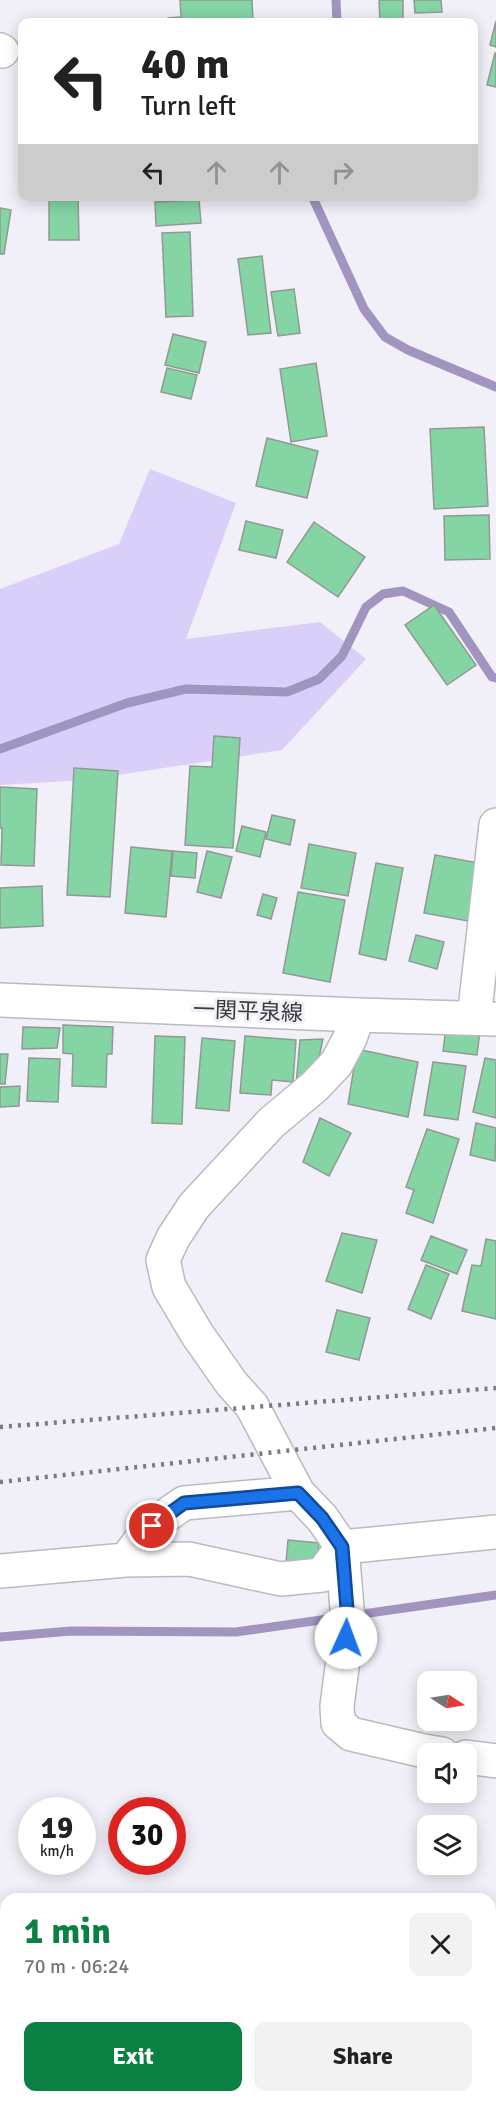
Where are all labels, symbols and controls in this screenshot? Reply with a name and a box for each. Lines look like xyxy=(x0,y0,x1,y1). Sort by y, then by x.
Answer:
text: 40 m xyxy=(141,39,230,90)
icon: left xyxy=(42,42,120,120)
text: Turn left xyxy=(141,90,236,123)
icon: left xyxy=(137,156,170,189)
icon: ahead xyxy=(200,156,233,189)
icon: ahead xyxy=(263,156,296,189)
icon: right xyxy=(326,156,359,189)
street label: 一関平泉線 xyxy=(193,996,303,1026)
pin xyxy=(126,1500,177,1551)
icon: arrive xyxy=(135,1509,168,1542)
position arrow xyxy=(314,1606,378,1670)
north arrow xyxy=(417,1671,477,1731)
map controls xyxy=(417,1671,477,1875)
button: sound xyxy=(417,1743,477,1803)
speed limit sign: 30 xyxy=(108,1797,186,1875)
text: 19 xyxy=(41,1810,73,1847)
button: layers xyxy=(417,1815,477,1875)
text: km/h xyxy=(40,1842,74,1860)
text: 1 min xyxy=(24,1909,111,1954)
button: close xyxy=(409,1913,472,1976)
text: 70 m · 06:24 xyxy=(24,1954,129,1979)
button: Exit xyxy=(24,2022,242,2091)
button: Share xyxy=(254,2022,472,2091)

